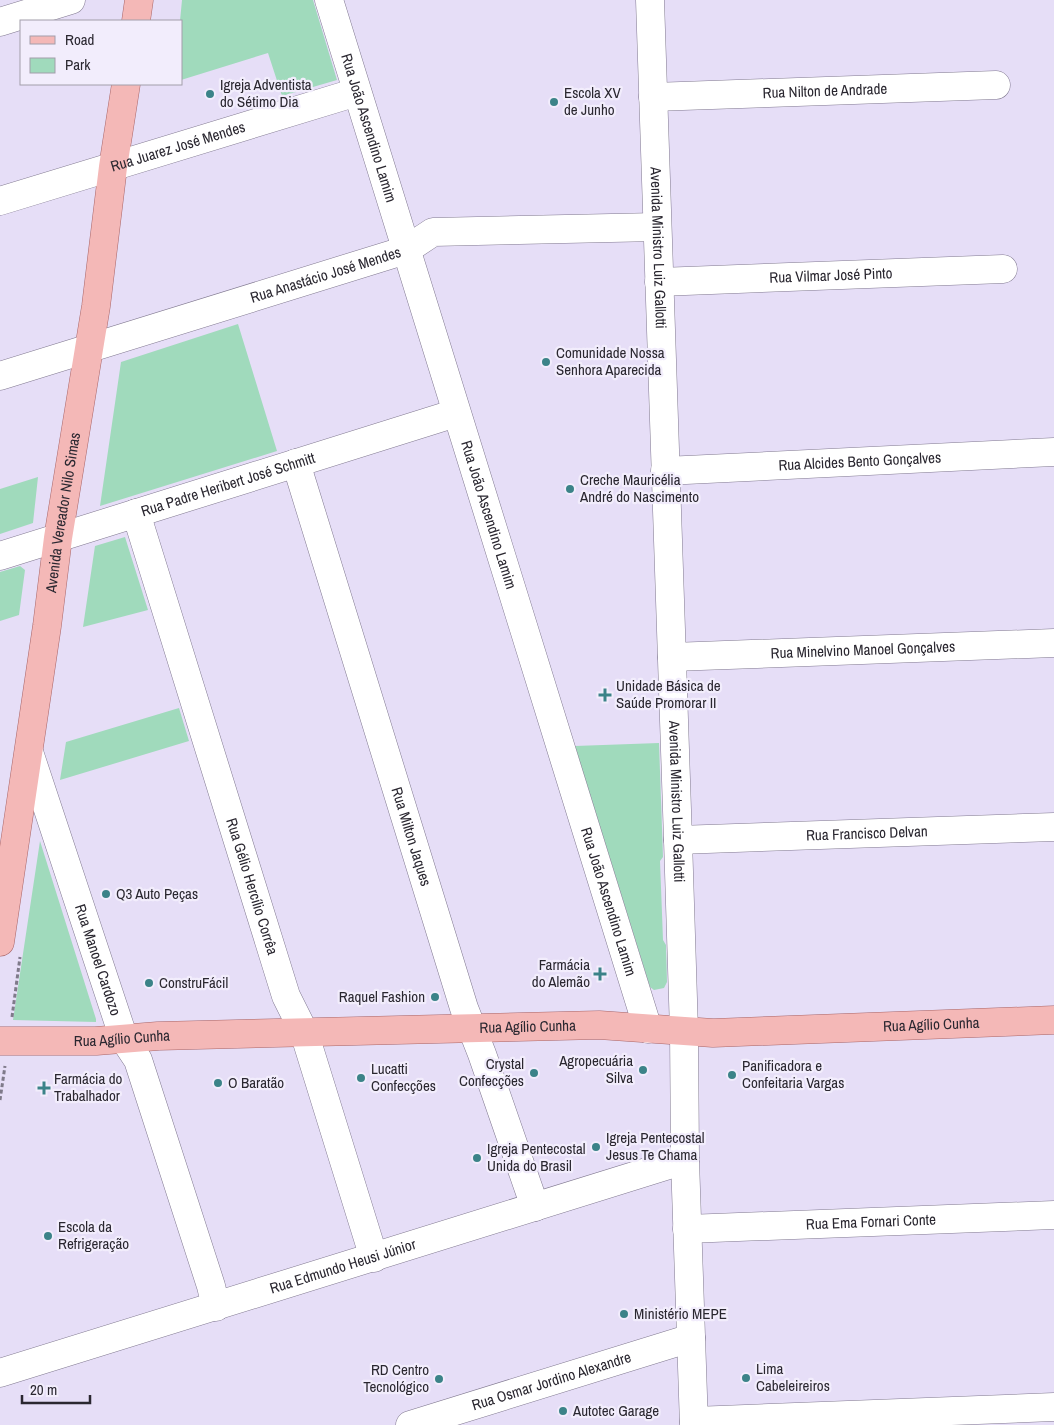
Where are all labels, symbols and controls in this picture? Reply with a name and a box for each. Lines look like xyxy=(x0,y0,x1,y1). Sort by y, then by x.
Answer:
legend xyxy=(20,20,182,85)
text: Road xyxy=(65,29,94,50)
street label: Rua João Ascendino Lamim xyxy=(336,51,402,205)
text: Park xyxy=(65,54,91,75)
place label: Igreja Adventista do Sétimo Dia xyxy=(220,74,312,112)
street label: Rua Nilton de Andrade xyxy=(762,78,888,103)
place label: Escola XV de Junho xyxy=(564,82,622,120)
marker: Igreja Adventista do Sétimo Dia xyxy=(204,88,216,100)
marker: Escola XV de Junho xyxy=(548,96,560,108)
street label: Rua Juarez José Mendes xyxy=(108,116,248,177)
street label: Avenida Ministro Luiz Gallotti xyxy=(646,166,672,329)
street label: Rua Anastácio José Mendes xyxy=(248,241,403,308)
street label: Rua Vilmar José Pinto xyxy=(769,262,893,288)
place label: Comunidade Nossa Senhora Aparecida xyxy=(556,342,665,380)
marker: Comunidade Nossa Senhora Aparecida xyxy=(540,356,552,368)
street label: Avenida Vereador Nilo Simas xyxy=(40,431,85,595)
street label: Rua João Ascendino Lamim xyxy=(456,438,522,592)
street label: Rua Padre Heribert José Schmitt xyxy=(138,447,318,521)
street label: Rua Alcides Bento Gonçalves xyxy=(778,447,942,475)
place label: Creche Mauricélia André do Nascimento xyxy=(579,469,699,507)
marker: Creche Mauricélia André do Nascimento xyxy=(564,483,576,495)
street label: Rua Minelvino Manoel Gonçalves xyxy=(770,636,956,663)
place label: Unidade Básica de Saúde Promorar II xyxy=(616,675,721,713)
marker: Unidade Básica de Saúde Promorar II xyxy=(598,688,612,702)
street label: Avenida Ministro Luiz Gallotti xyxy=(664,719,690,883)
street label: Rua Milton Jaques xyxy=(387,784,437,889)
street label: Rua Gélio Hercílio Corrêa xyxy=(221,815,284,957)
street label: Rua Francisco Delvan xyxy=(806,820,928,846)
street label: Rua João Ascendino Lamim xyxy=(576,825,642,978)
place label: Q3 Auto Peças xyxy=(116,883,198,904)
marker: Q3 Auto Peças xyxy=(100,888,112,900)
street label: Rua Manoel Cardozo xyxy=(70,901,127,1018)
place label: Farmácia do Alemão xyxy=(532,954,590,992)
marker: Farmácia do Alemão xyxy=(594,968,606,980)
place label: ConstruFácil xyxy=(159,972,228,993)
marker: ConstruFácil xyxy=(143,977,155,989)
place label: Raquel Fashion xyxy=(339,986,425,1007)
marker: Raquel Fashion xyxy=(429,991,441,1003)
street label: Rua Agílio Cunha xyxy=(883,1012,980,1037)
street label: Rua Agílio Cunha xyxy=(479,1015,576,1038)
street label: Rua Agílio Cunha xyxy=(74,1025,170,1051)
place label: Agropecuária Silva xyxy=(558,1050,633,1088)
place label: Crystal Confecções xyxy=(459,1053,524,1091)
place label: Panificadora e Confeitaria Vargas xyxy=(742,1055,844,1093)
place label: Lucatti Confecções xyxy=(371,1058,436,1096)
marker: Agropecuária Silva xyxy=(637,1064,649,1076)
marker: Crystal Confecções xyxy=(528,1067,540,1079)
place label: Farmácia do Trabalhador xyxy=(54,1068,123,1106)
marker: Panificadora e Confeitaria Vargas xyxy=(726,1069,738,1081)
place label: O Baratão xyxy=(228,1072,284,1093)
marker: Lucatti Confecções xyxy=(355,1072,367,1084)
marker: O Baratão xyxy=(212,1077,224,1089)
marker: Farmácia do Trabalhador xyxy=(38,1082,50,1094)
place label: Igreja Pentecostal Jesus Te Chama xyxy=(606,1127,704,1165)
place label: Igreja Pentecostal Unida do Brasil xyxy=(487,1138,585,1176)
marker: Igreja Pentecostal Jesus Te Chama xyxy=(590,1141,602,1153)
marker: Igreja Pentecostal Unida do Brasil xyxy=(471,1152,483,1164)
street label: Rua Ema Fornari Conte xyxy=(805,1209,936,1234)
place label: Escola da Refrigeração xyxy=(58,1216,129,1254)
marker: Escola da Refrigeração xyxy=(42,1230,54,1242)
street label: Rua Edmundo Heusi Júnior xyxy=(267,1233,418,1299)
place label: Ministério MEPE xyxy=(634,1303,727,1324)
marker: Ministério MEPE xyxy=(618,1308,630,1320)
street label: Rua Osmar Jordino Alexandre xyxy=(469,1346,634,1415)
place label: Lima Cabeleireiros xyxy=(756,1358,830,1396)
place label: RD Centro Tecnológico xyxy=(363,1359,429,1397)
scale bar xyxy=(22,1372,90,1404)
marker: Lima Cabeleireiros xyxy=(740,1372,752,1384)
marker: RD Centro Tecnológico xyxy=(433,1373,445,1385)
text: 20 m xyxy=(30,1379,57,1400)
place label: Autotec Garage xyxy=(572,1400,659,1421)
marker: Autotec Garage xyxy=(557,1405,569,1417)

